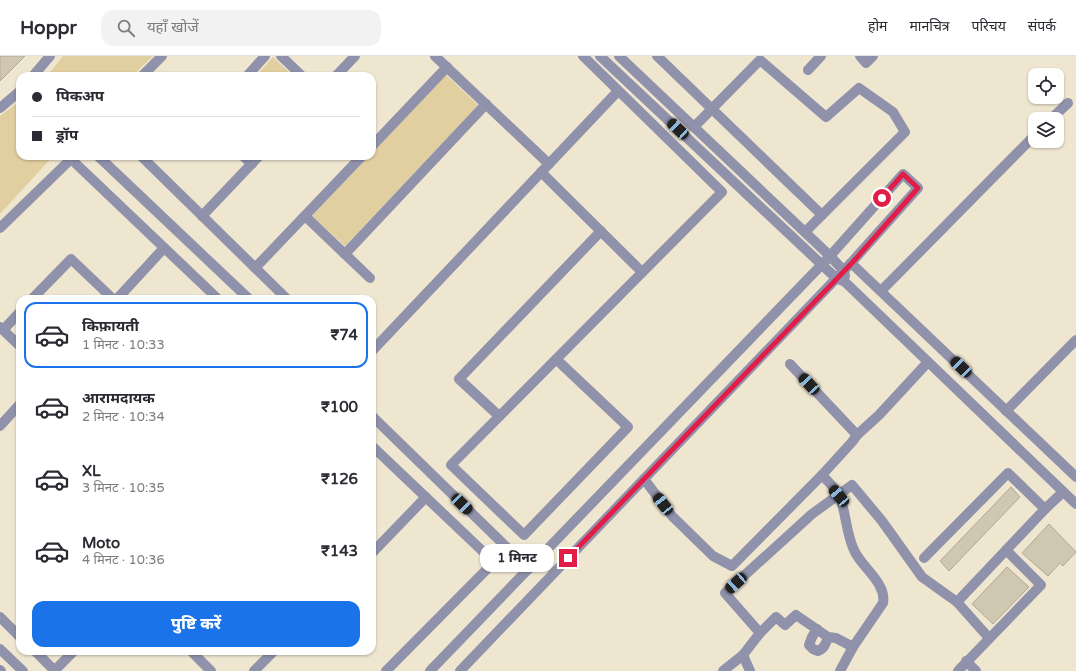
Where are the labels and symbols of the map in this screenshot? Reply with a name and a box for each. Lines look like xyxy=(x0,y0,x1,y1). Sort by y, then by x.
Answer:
car xyxy=(665,116,691,142)
route start xyxy=(873,189,891,207)
car xyxy=(948,354,974,380)
car xyxy=(796,371,822,397)
car xyxy=(827,483,851,509)
car xyxy=(449,491,475,517)
car xyxy=(651,491,675,517)
callout: 1 मिनट xyxy=(480,544,554,572)
route end xyxy=(559,549,577,567)
car xyxy=(723,571,749,595)

